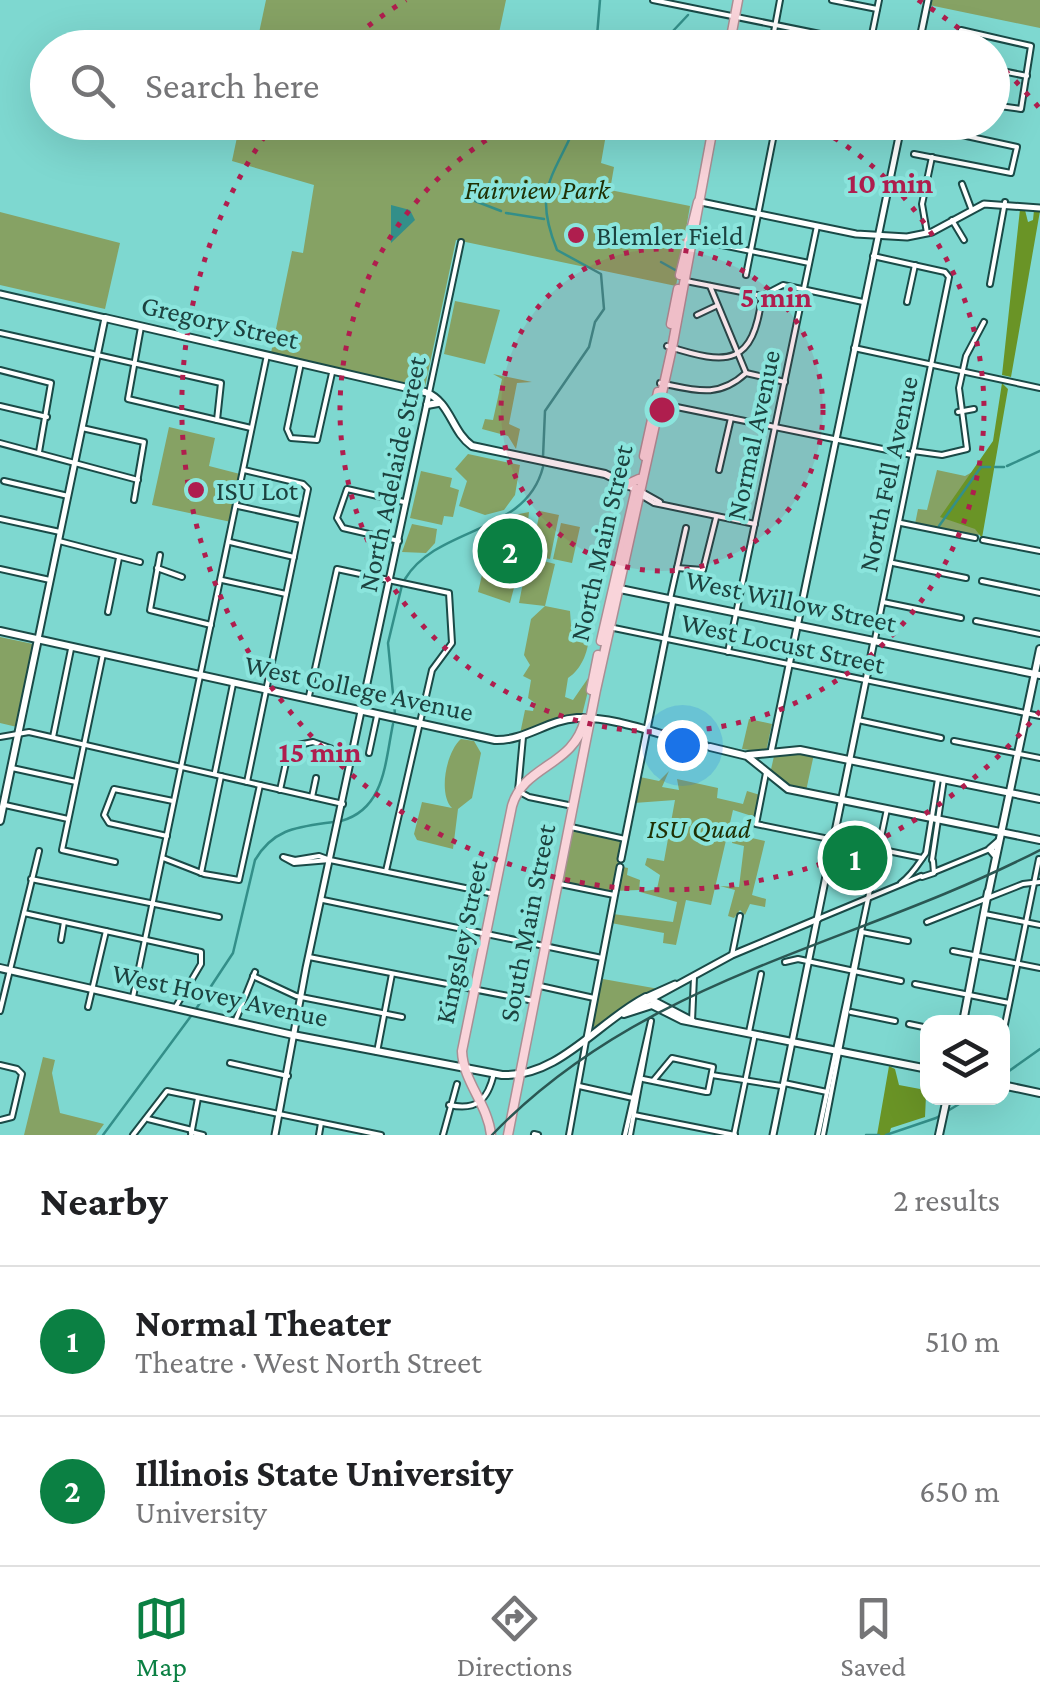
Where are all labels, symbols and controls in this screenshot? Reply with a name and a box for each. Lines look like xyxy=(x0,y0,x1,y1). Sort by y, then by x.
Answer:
search box xyxy=(30,30,1010,140)
icon: search xyxy=(65,58,120,113)
text: Search here xyxy=(145,64,319,106)
text: 10 min xyxy=(847,166,933,199)
park label: Fairview Park xyxy=(464,174,612,205)
place label: Blemler Field xyxy=(596,220,744,251)
marker: Blemler Field xyxy=(565,224,587,246)
text: 5 min xyxy=(740,280,812,313)
street label: Gregory Street xyxy=(138,289,302,355)
street label: Normal Avenue xyxy=(720,347,786,523)
street label: North Adelaide Street xyxy=(352,353,432,595)
street label: North Fell Avenue xyxy=(852,373,924,575)
centre of rings xyxy=(644,392,680,428)
street label: North Main Street xyxy=(563,441,639,644)
place label: ISU Lot xyxy=(216,475,299,506)
marker: ISU Lot xyxy=(185,479,207,501)
pin: 2 xyxy=(478,514,542,588)
street label: West Willow Street xyxy=(683,563,900,639)
street label: West Locust Street xyxy=(678,606,889,680)
street label: West College Avenue xyxy=(242,649,476,727)
your location xyxy=(657,720,708,771)
text: 15 min xyxy=(278,735,362,768)
park label: ISU Quad xyxy=(647,813,752,844)
pin: 1 xyxy=(822,820,888,896)
street label: South Main Street xyxy=(493,821,562,1025)
street label: Kingsley Street xyxy=(429,857,494,1027)
street label: West Hovey Avenue xyxy=(109,957,331,1033)
map controls xyxy=(920,1015,1010,1105)
button: layers xyxy=(920,1015,1010,1105)
text: Nearby xyxy=(40,1177,168,1224)
text: 2 results xyxy=(893,1182,1000,1218)
text: Normal Theater xyxy=(135,1302,391,1344)
text: 1 xyxy=(67,1323,78,1359)
text: 510 m xyxy=(925,1323,1000,1359)
text: Theatre · West North Street xyxy=(135,1344,482,1380)
text: Illinois State University xyxy=(135,1452,513,1494)
text: 2 xyxy=(64,1473,81,1509)
text: 650 m xyxy=(919,1473,1000,1509)
text: University xyxy=(135,1494,267,1530)
tab: Map xyxy=(134,1591,189,1682)
tab: Directions xyxy=(457,1591,573,1682)
tab: Saved xyxy=(840,1591,906,1682)

